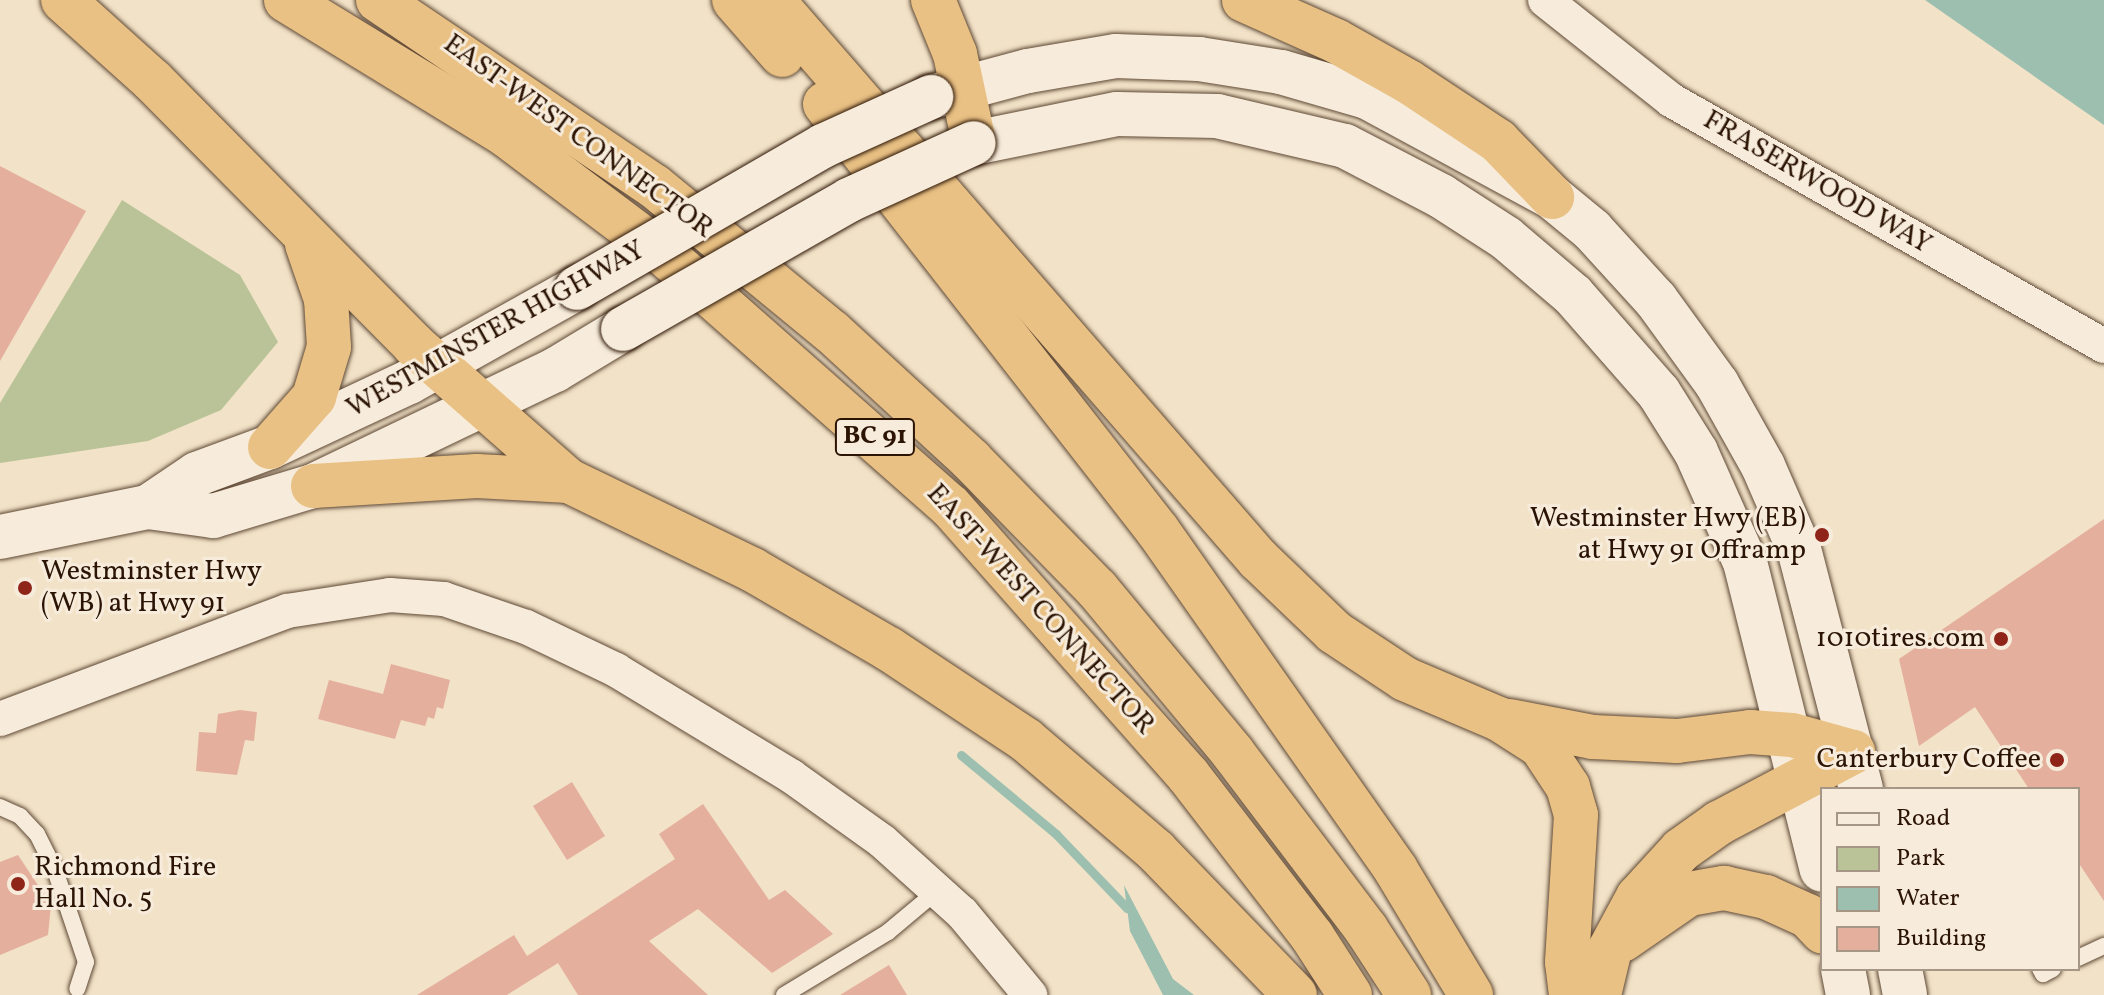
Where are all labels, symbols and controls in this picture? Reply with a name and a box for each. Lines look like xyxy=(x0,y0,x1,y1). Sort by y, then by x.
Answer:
street label: EAST-WEST CONNECTOR xyxy=(436,27,720,247)
street label: FRASERWOOD WAY xyxy=(1696,104,1938,262)
street label: WESTMINSTER HIGHWAY xyxy=(341,234,651,426)
road number: BC 91 xyxy=(833,415,917,459)
street label: EAST-WEST CONNECTOR xyxy=(918,477,1162,743)
place label: Westminster Hwy (EB) at Hwy 91 Offramp xyxy=(1529,502,1806,568)
marker: Westminster Hwy (EB) at Hwy 91 Offramp xyxy=(1813,526,1831,544)
place label: Westminster Hwy (WB) at Hwy 91 xyxy=(41,555,262,621)
marker: Westminster Hwy (WB) at Hwy 91 xyxy=(16,579,34,597)
place label: 1010tires.com xyxy=(1816,622,1985,656)
marker: 1010tires.com xyxy=(1992,630,2010,648)
place label: Canterbury Coffee xyxy=(1816,743,2041,777)
marker: Canterbury Coffee xyxy=(2048,751,2066,769)
legend xyxy=(1820,787,2080,971)
text: Road xyxy=(1896,802,1950,836)
text: Park xyxy=(1896,842,1945,876)
place label: Richmond Fire Hall No. 5 xyxy=(34,851,216,917)
marker: Richmond Fire Hall No. 5 xyxy=(9,875,27,893)
text: Water xyxy=(1896,882,1960,916)
text: Building xyxy=(1896,922,1986,956)

